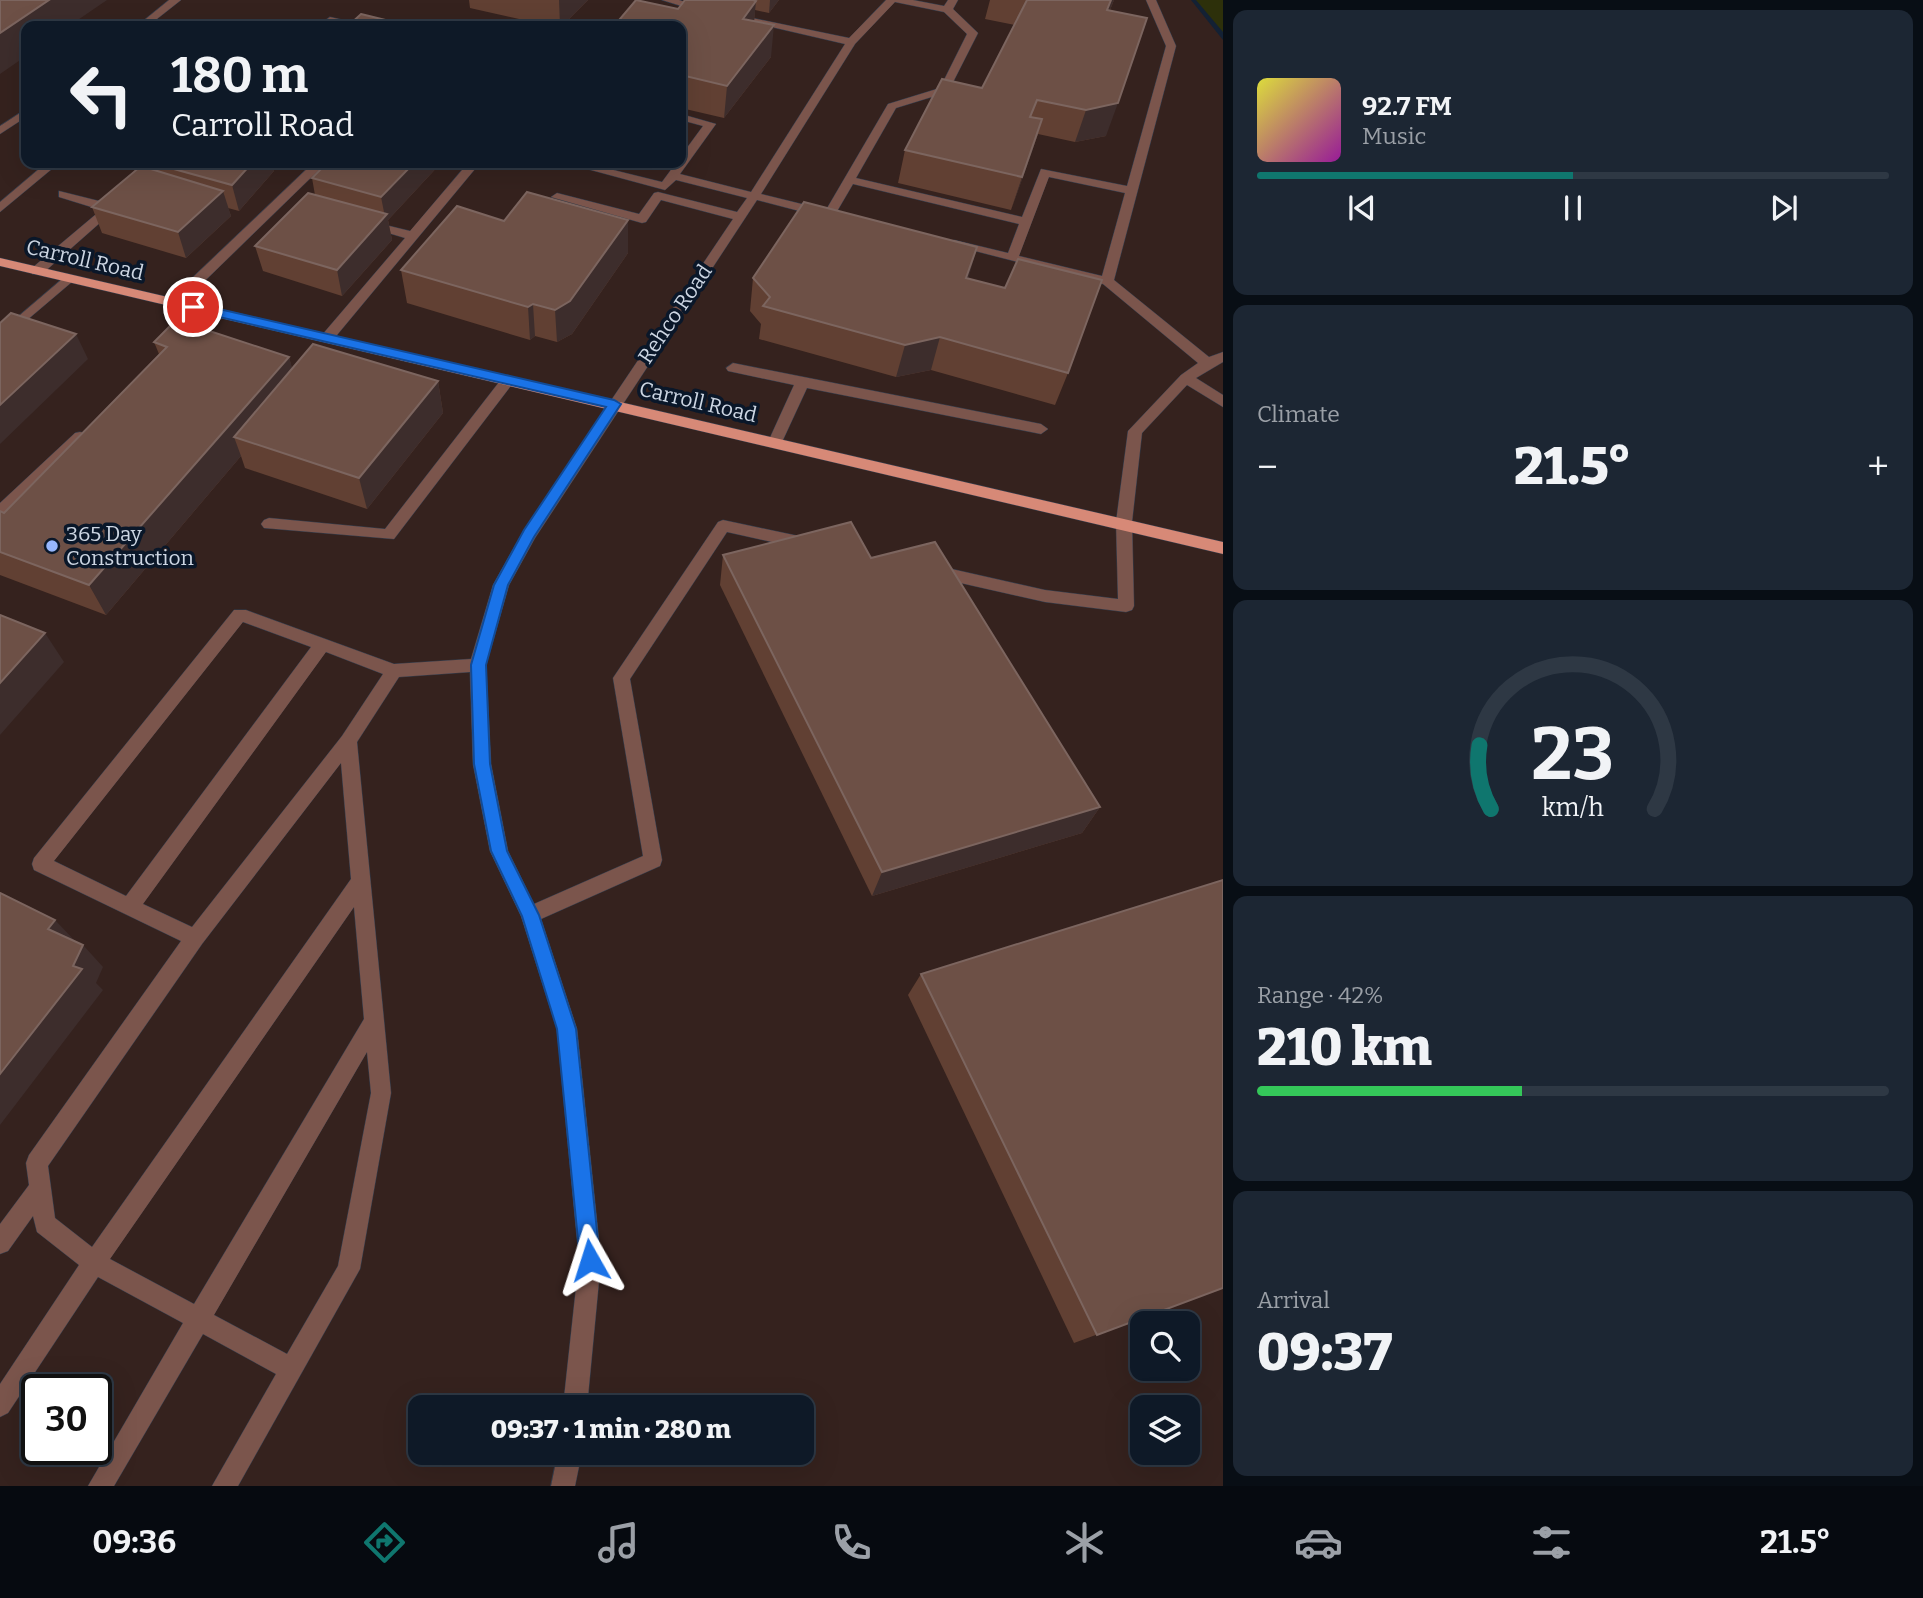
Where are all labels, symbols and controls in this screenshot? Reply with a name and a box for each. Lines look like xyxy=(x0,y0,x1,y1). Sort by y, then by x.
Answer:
text: 180 m xyxy=(171,46,308,105)
icon: left xyxy=(56,49,147,140)
text: 92.7 FM xyxy=(1362,91,1452,122)
text: Carroll Road xyxy=(171,106,354,144)
text: Music xyxy=(1362,122,1426,150)
icon: previous xyxy=(1343,189,1381,227)
icon: pause xyxy=(1554,189,1592,227)
icon: next xyxy=(1765,189,1803,227)
street label: Carroll Road xyxy=(24,234,146,286)
street label: Rehco Road xyxy=(632,259,718,369)
pin xyxy=(163,277,223,337)
icon: arrive xyxy=(174,288,212,326)
street label: Carroll Road xyxy=(637,376,759,428)
text: Climate xyxy=(1257,400,1340,428)
text: 21.5° xyxy=(1514,435,1631,498)
text: − xyxy=(1257,444,1278,490)
text: + xyxy=(1867,444,1889,490)
place label: 365 Day Construction xyxy=(66,521,194,571)
marker: 365 Day Construction xyxy=(44,538,60,554)
text: 23 xyxy=(1532,711,1614,798)
text: km/h xyxy=(1542,793,1604,823)
text: Range · 42% xyxy=(1257,981,1383,1009)
text: 210 km xyxy=(1257,1016,1432,1079)
position arrow xyxy=(553,1223,627,1297)
text: Arrival xyxy=(1257,1286,1330,1314)
map controls xyxy=(1130,1311,1200,1465)
button: search xyxy=(1130,1311,1200,1381)
text: 09:37 xyxy=(1257,1321,1392,1384)
speed limit sign: 30 xyxy=(21,1374,112,1465)
button: layers xyxy=(1130,1395,1200,1465)
text: 09:37 · 1 min · 280 m xyxy=(491,1414,731,1445)
icon: directions xyxy=(360,1518,409,1567)
icon: music xyxy=(594,1518,643,1567)
icon: phone xyxy=(827,1518,876,1567)
icon: climate xyxy=(1060,1518,1109,1567)
icon: car xyxy=(1294,1518,1343,1567)
icon: filters xyxy=(1527,1518,1576,1567)
text: 09:36 xyxy=(92,1523,176,1561)
text: 21.5° xyxy=(1760,1523,1831,1561)

